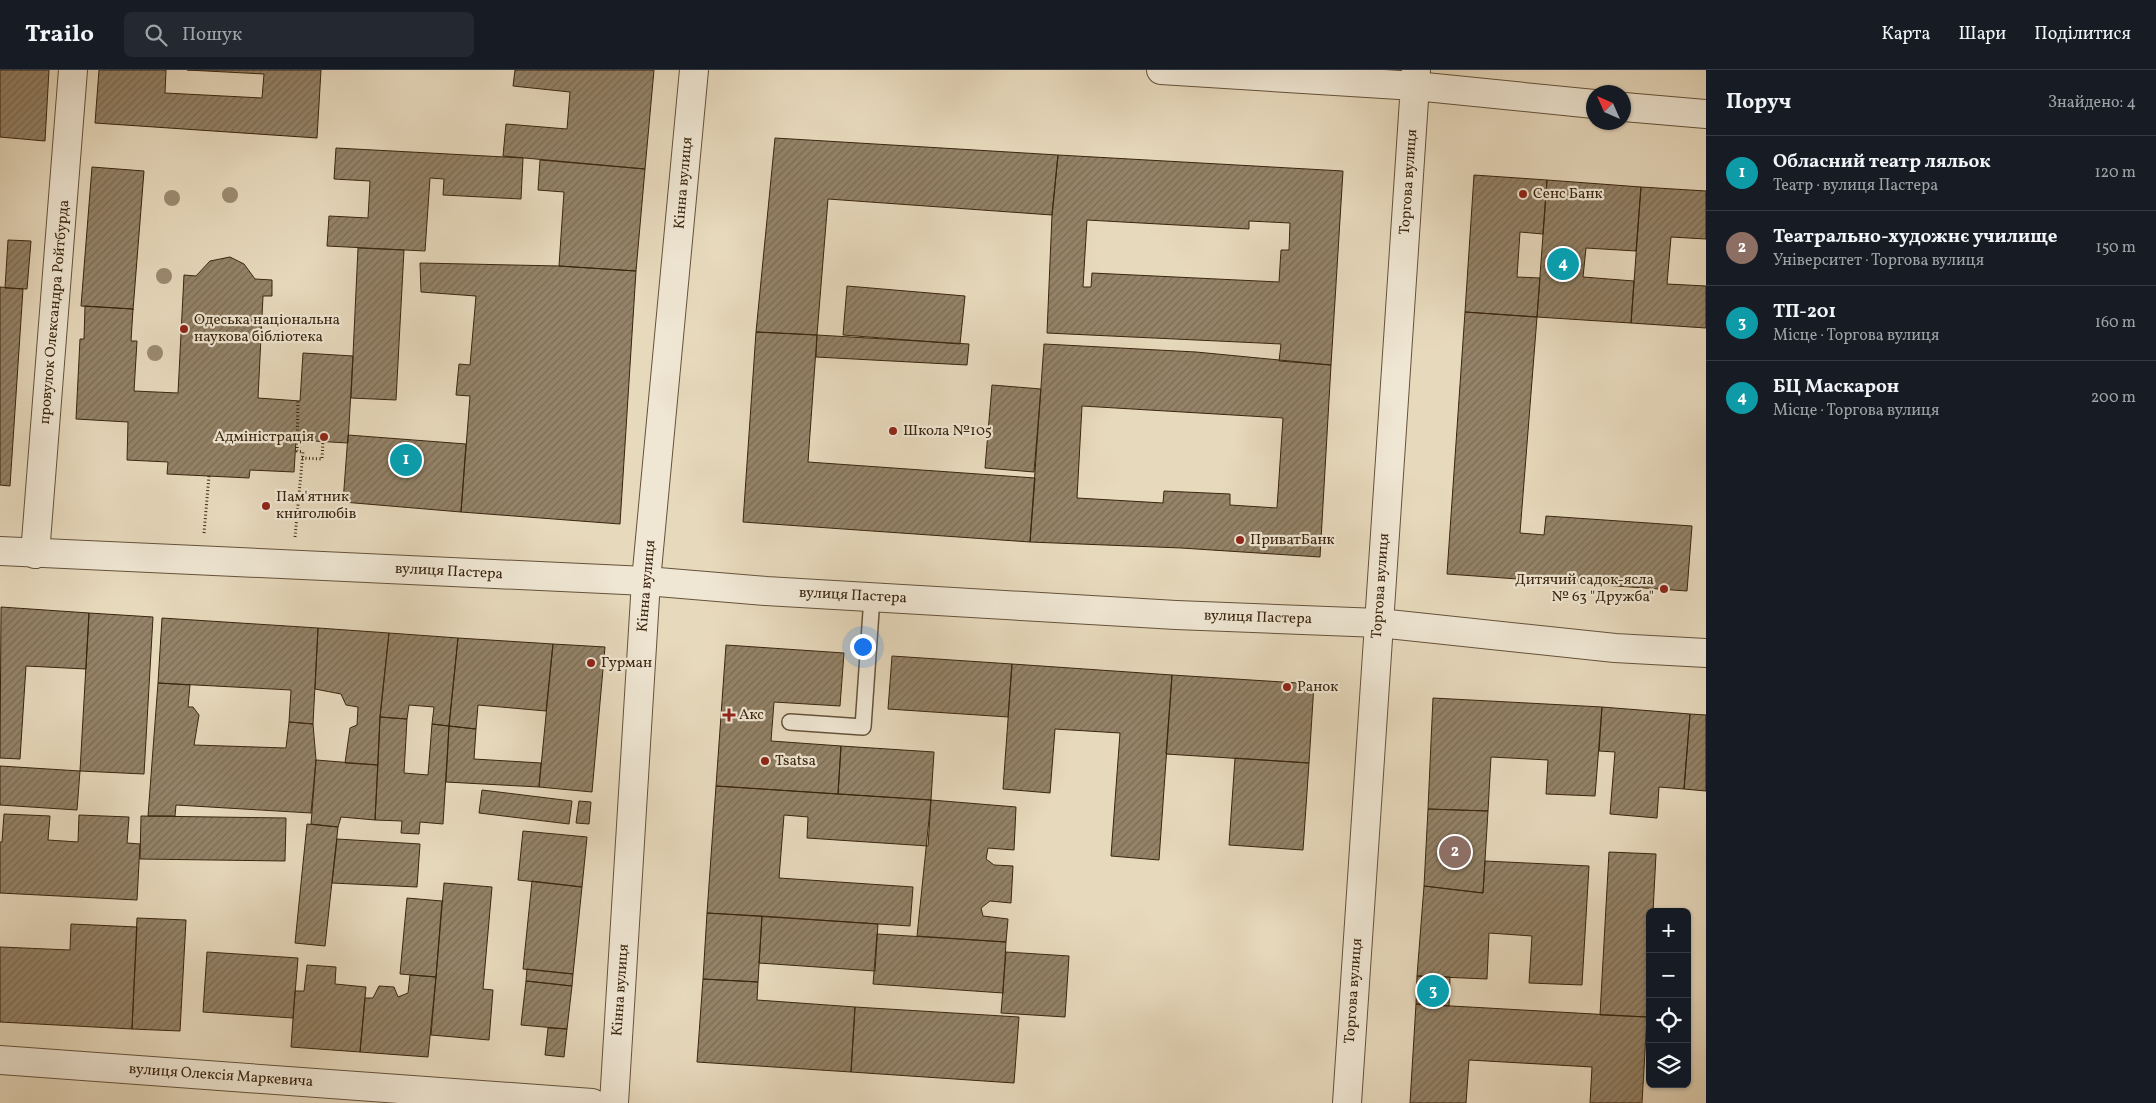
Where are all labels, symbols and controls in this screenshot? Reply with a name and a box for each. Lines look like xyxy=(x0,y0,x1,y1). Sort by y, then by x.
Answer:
search box xyxy=(124,12,474,57)
text: Trailo xyxy=(25,18,94,52)
icon: search xyxy=(142,21,170,49)
text: Пошук xyxy=(182,22,242,48)
text: Карта xyxy=(1882,22,1930,47)
text: Шари xyxy=(1958,22,2006,47)
text: Поділитися xyxy=(2034,22,2131,47)
north arrow xyxy=(1586,85,1631,130)
text: Поруч xyxy=(1726,88,1791,117)
text: Знайдено: 4 xyxy=(2048,92,2136,114)
street label: Торгова вулиця xyxy=(1395,128,1423,236)
street label: Кінна вулиця xyxy=(670,136,699,230)
text: Обласний театр ляльок xyxy=(1773,149,1991,175)
text: 1 xyxy=(1739,162,1745,184)
text: 120 m xyxy=(2094,162,2136,184)
text: Театр · вулиця Пастера xyxy=(1773,175,1938,197)
place label: Сенс Банк xyxy=(1533,184,1603,205)
marker: Сенс Банк xyxy=(1517,188,1529,200)
street label: провулок Олександра Ройтбурда xyxy=(35,199,75,425)
text: Театрально-художнє училище xyxy=(1773,224,2058,250)
text: 2 xyxy=(1738,237,1746,259)
text: 150 m xyxy=(2095,237,2136,259)
pin: 4 xyxy=(1547,245,1579,283)
text: Університет · Торгова вулиця xyxy=(1773,250,1984,272)
text: ТП-201 xyxy=(1773,299,1836,325)
place label: Одеська національна наукова бібліотека xyxy=(194,310,340,348)
text: 3 xyxy=(1738,312,1746,334)
text: 160 m xyxy=(2095,312,2136,334)
marker: Одеська національна наукова бібліотека xyxy=(178,323,190,335)
text: Місце · Торгова вулиця xyxy=(1773,325,1939,347)
text: БЦ Маскарон xyxy=(1773,374,1899,400)
text: 4 xyxy=(1737,387,1747,409)
text: 200 m xyxy=(2091,387,2136,409)
text: Місце · Торгова вулиця xyxy=(1773,400,1939,422)
place label: Школа №105 xyxy=(903,421,992,442)
marker: Школа №105 xyxy=(887,425,899,437)
place label: Адміністрація xyxy=(215,427,314,448)
marker: Адміністрація xyxy=(318,431,330,443)
pin: 1 xyxy=(390,441,422,479)
place label: Пам'ятник книголюбів xyxy=(276,487,356,525)
marker: Пам'ятник книголюбів xyxy=(260,500,272,512)
place label: ПриватБанк xyxy=(1250,530,1335,551)
street label: Торгова вулиця xyxy=(1367,532,1395,640)
marker: ПриватБанк xyxy=(1234,534,1246,546)
street label: Кінна вулиця xyxy=(633,539,662,633)
street label: вулиця Пастера xyxy=(394,559,504,585)
place label: Дитячий садок-ясла № 63 "Дружба" xyxy=(1515,570,1654,608)
street label: вулиця Пастера xyxy=(798,583,908,609)
marker: Дитячий садок-ясла № 63 "Дружба" xyxy=(1658,583,1670,595)
street label: вулиця Пастера xyxy=(1204,606,1312,630)
your location xyxy=(850,634,876,660)
place label: Гурман xyxy=(601,653,652,674)
marker: Гурман xyxy=(585,657,597,669)
place label: Ранок xyxy=(1297,677,1338,698)
marker: Ранок xyxy=(1281,681,1293,693)
place label: Акс xyxy=(739,705,764,726)
marker: Акс xyxy=(723,709,735,721)
place label: Tsatsa xyxy=(775,751,816,772)
marker: Tsatsa xyxy=(759,755,771,767)
pin: 2 xyxy=(1439,833,1471,871)
map controls xyxy=(1646,908,1691,1088)
button: + xyxy=(1646,908,1691,953)
street label: Торгова вулиця xyxy=(1340,937,1368,1045)
street label: Кінна вулиця xyxy=(607,943,635,1037)
button: − xyxy=(1646,953,1691,998)
pin: 3 xyxy=(1417,972,1449,1010)
button: locate xyxy=(1646,998,1691,1043)
button: layers xyxy=(1646,1043,1691,1088)
street label: вулиця Олексія Маркевича xyxy=(128,1059,314,1093)

